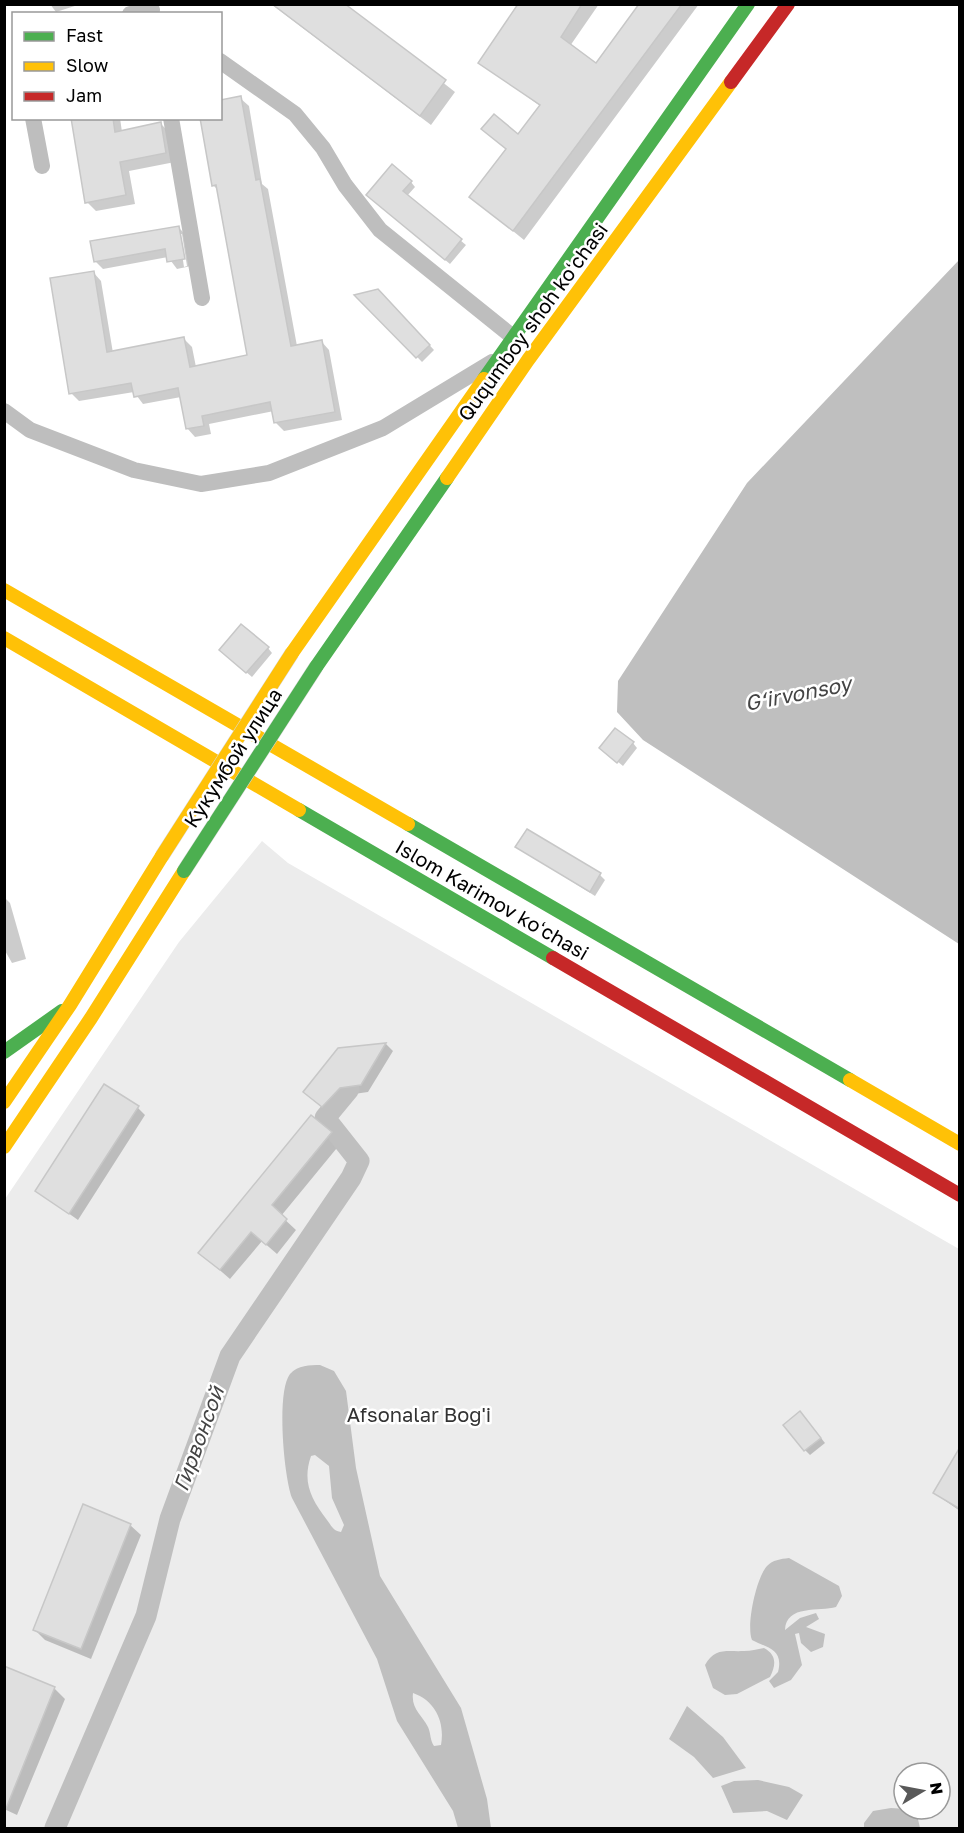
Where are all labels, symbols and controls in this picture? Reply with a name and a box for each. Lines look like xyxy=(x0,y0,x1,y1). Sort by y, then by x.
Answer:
legend xyxy=(12,12,222,120)
text: Fast xyxy=(66,24,103,46)
text: Slow xyxy=(66,54,109,76)
text: Jam xyxy=(66,84,102,106)
street label: Ququmboy shoh koʻchasi xyxy=(452,218,612,425)
water label: G‘irvonsoy xyxy=(743,669,856,716)
street label: Кукумбой улица xyxy=(178,683,286,832)
street label: Islom Karimov koʻchasi xyxy=(392,834,593,964)
water label: Гирвонсой xyxy=(167,1382,229,1494)
park label: Afsonalar Bog'i xyxy=(347,1402,491,1426)
north arrow xyxy=(892,1761,952,1821)
text: N xyxy=(926,1781,948,1796)

